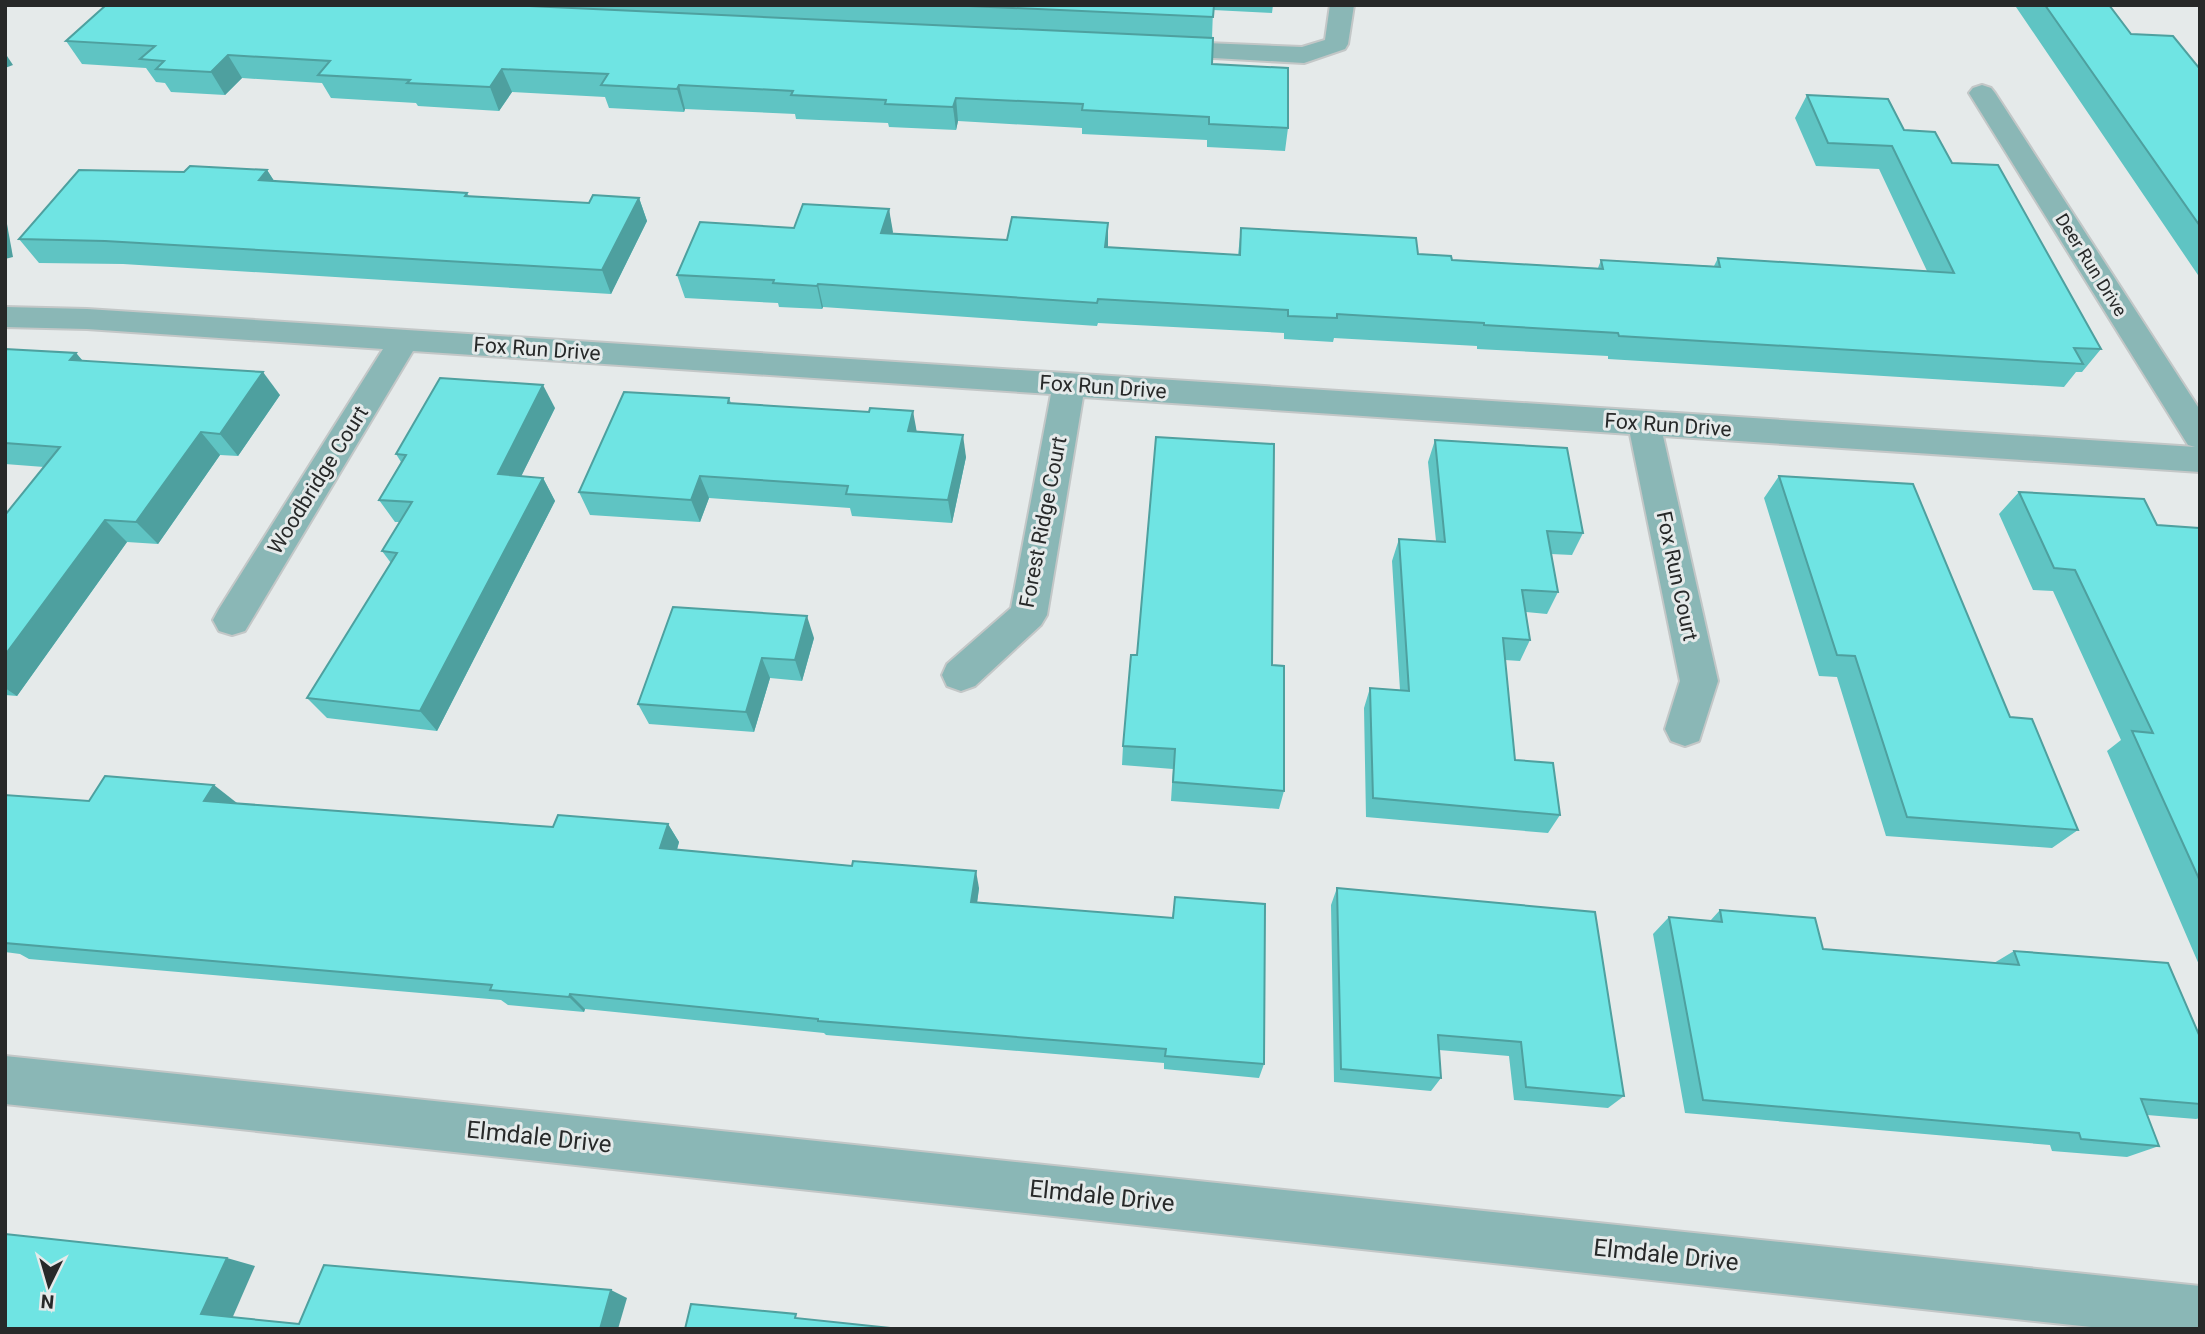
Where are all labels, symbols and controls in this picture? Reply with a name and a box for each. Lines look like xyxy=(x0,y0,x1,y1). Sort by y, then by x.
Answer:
street label: Deer Run Drive xyxy=(2051,209,2131,320)
street label: Fox Run Drive xyxy=(473,333,601,365)
street label: Fox Run Drive xyxy=(1039,371,1167,403)
street label: Woodbridge Court xyxy=(263,402,373,558)
street label: Fox Run Drive xyxy=(1604,409,1732,441)
street label: Forest Ridge Court xyxy=(1015,434,1071,610)
street label: Fox Run Court xyxy=(1652,509,1702,643)
street label: Elmdale Drive xyxy=(465,1115,613,1159)
street label: Elmdale Drive xyxy=(1028,1174,1176,1218)
street label: Elmdale Drive xyxy=(1592,1233,1740,1277)
north arrow xyxy=(14,1250,84,1320)
text: N xyxy=(40,1289,55,1313)

